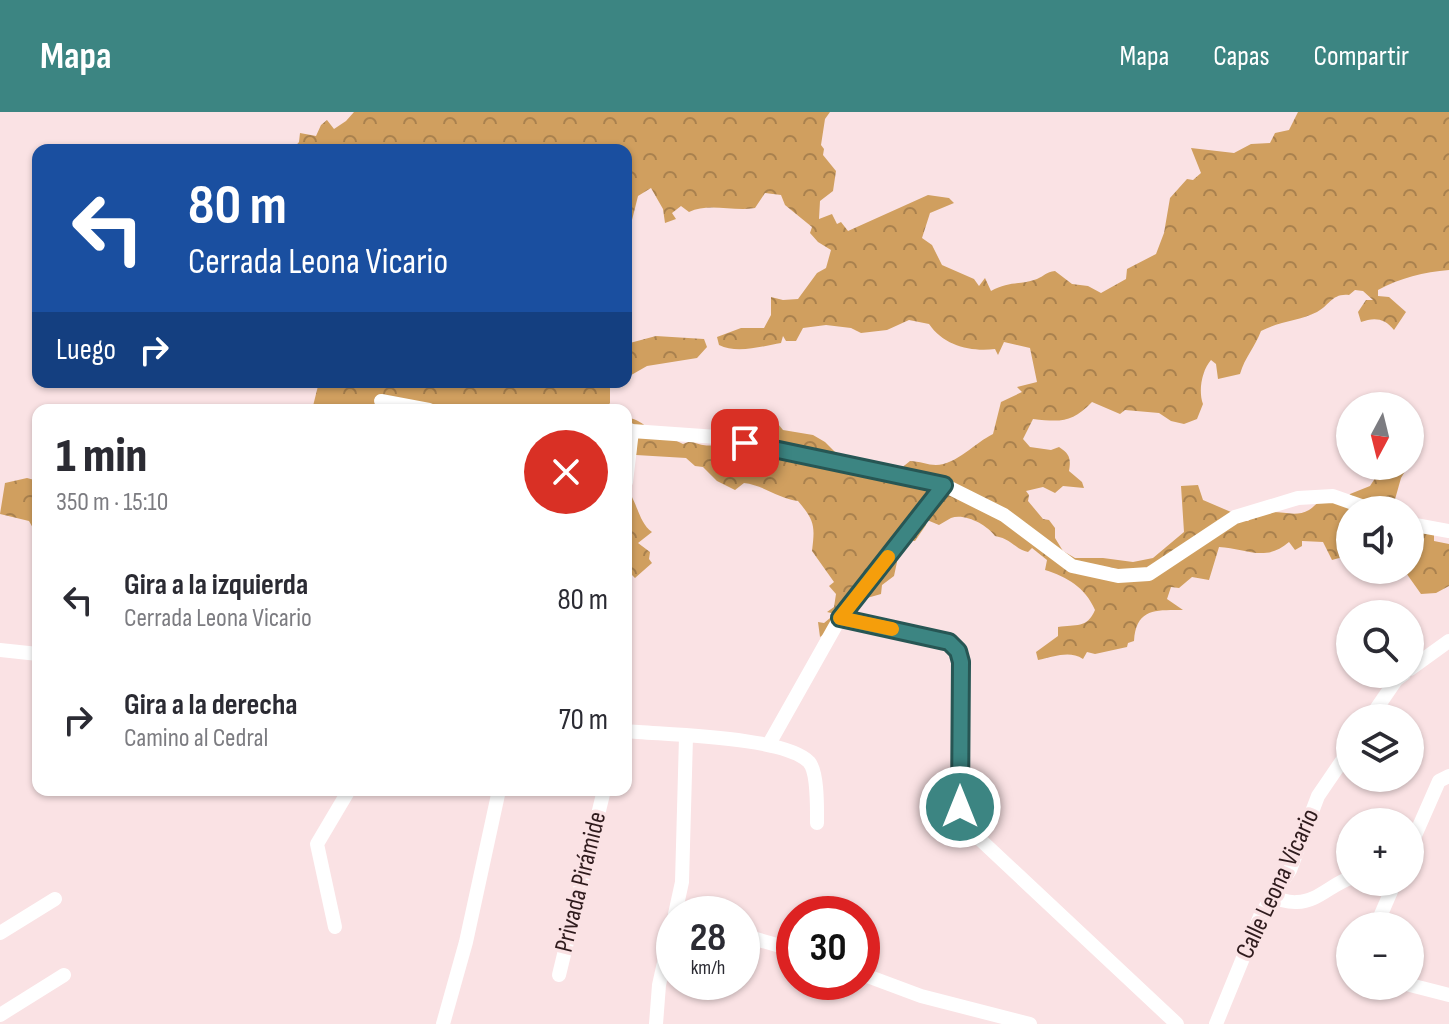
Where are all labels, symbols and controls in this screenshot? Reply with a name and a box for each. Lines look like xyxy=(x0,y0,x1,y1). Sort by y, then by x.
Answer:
text: Mapa xyxy=(40,34,112,79)
text: Mapa xyxy=(1120,40,1169,73)
text: Capas xyxy=(1213,40,1270,73)
text: Compartir xyxy=(1314,40,1409,73)
text: 80 m xyxy=(188,173,287,240)
icon: left xyxy=(56,176,160,280)
text: Cerrada Leona Vicario xyxy=(188,241,448,284)
icon: right xyxy=(132,328,176,372)
text: Luego xyxy=(56,332,116,368)
north arrow xyxy=(1336,392,1424,480)
map controls xyxy=(1336,392,1424,1000)
pin xyxy=(711,409,779,477)
icon: arrive xyxy=(723,421,767,465)
text: 1 min xyxy=(56,428,147,485)
button: close xyxy=(524,430,608,514)
text: 350 m · 15:10 xyxy=(56,487,168,518)
button: sound xyxy=(1336,496,1424,584)
text: Gira a la izquierda xyxy=(124,567,308,603)
icon: left xyxy=(56,578,100,622)
text: 80 m xyxy=(557,582,608,618)
button: search xyxy=(1336,600,1424,688)
text: Cerrada Leona Vicario xyxy=(124,603,312,634)
text: Gira a la derecha xyxy=(124,687,298,723)
icon: right xyxy=(56,698,100,742)
text: 70 m xyxy=(559,702,608,738)
button: layers xyxy=(1336,704,1424,792)
text: Camino al Cedral xyxy=(124,723,268,754)
position arrow xyxy=(918,765,1002,849)
street label: Calle Leona Vicario xyxy=(1230,804,1326,964)
button: + xyxy=(1336,808,1424,896)
street label: Privada Pirámide xyxy=(549,809,613,955)
speed limit sign: 30 xyxy=(776,896,880,1000)
button: − xyxy=(1336,912,1424,1000)
text: 28 xyxy=(690,914,726,962)
text: km/h xyxy=(691,956,725,980)

